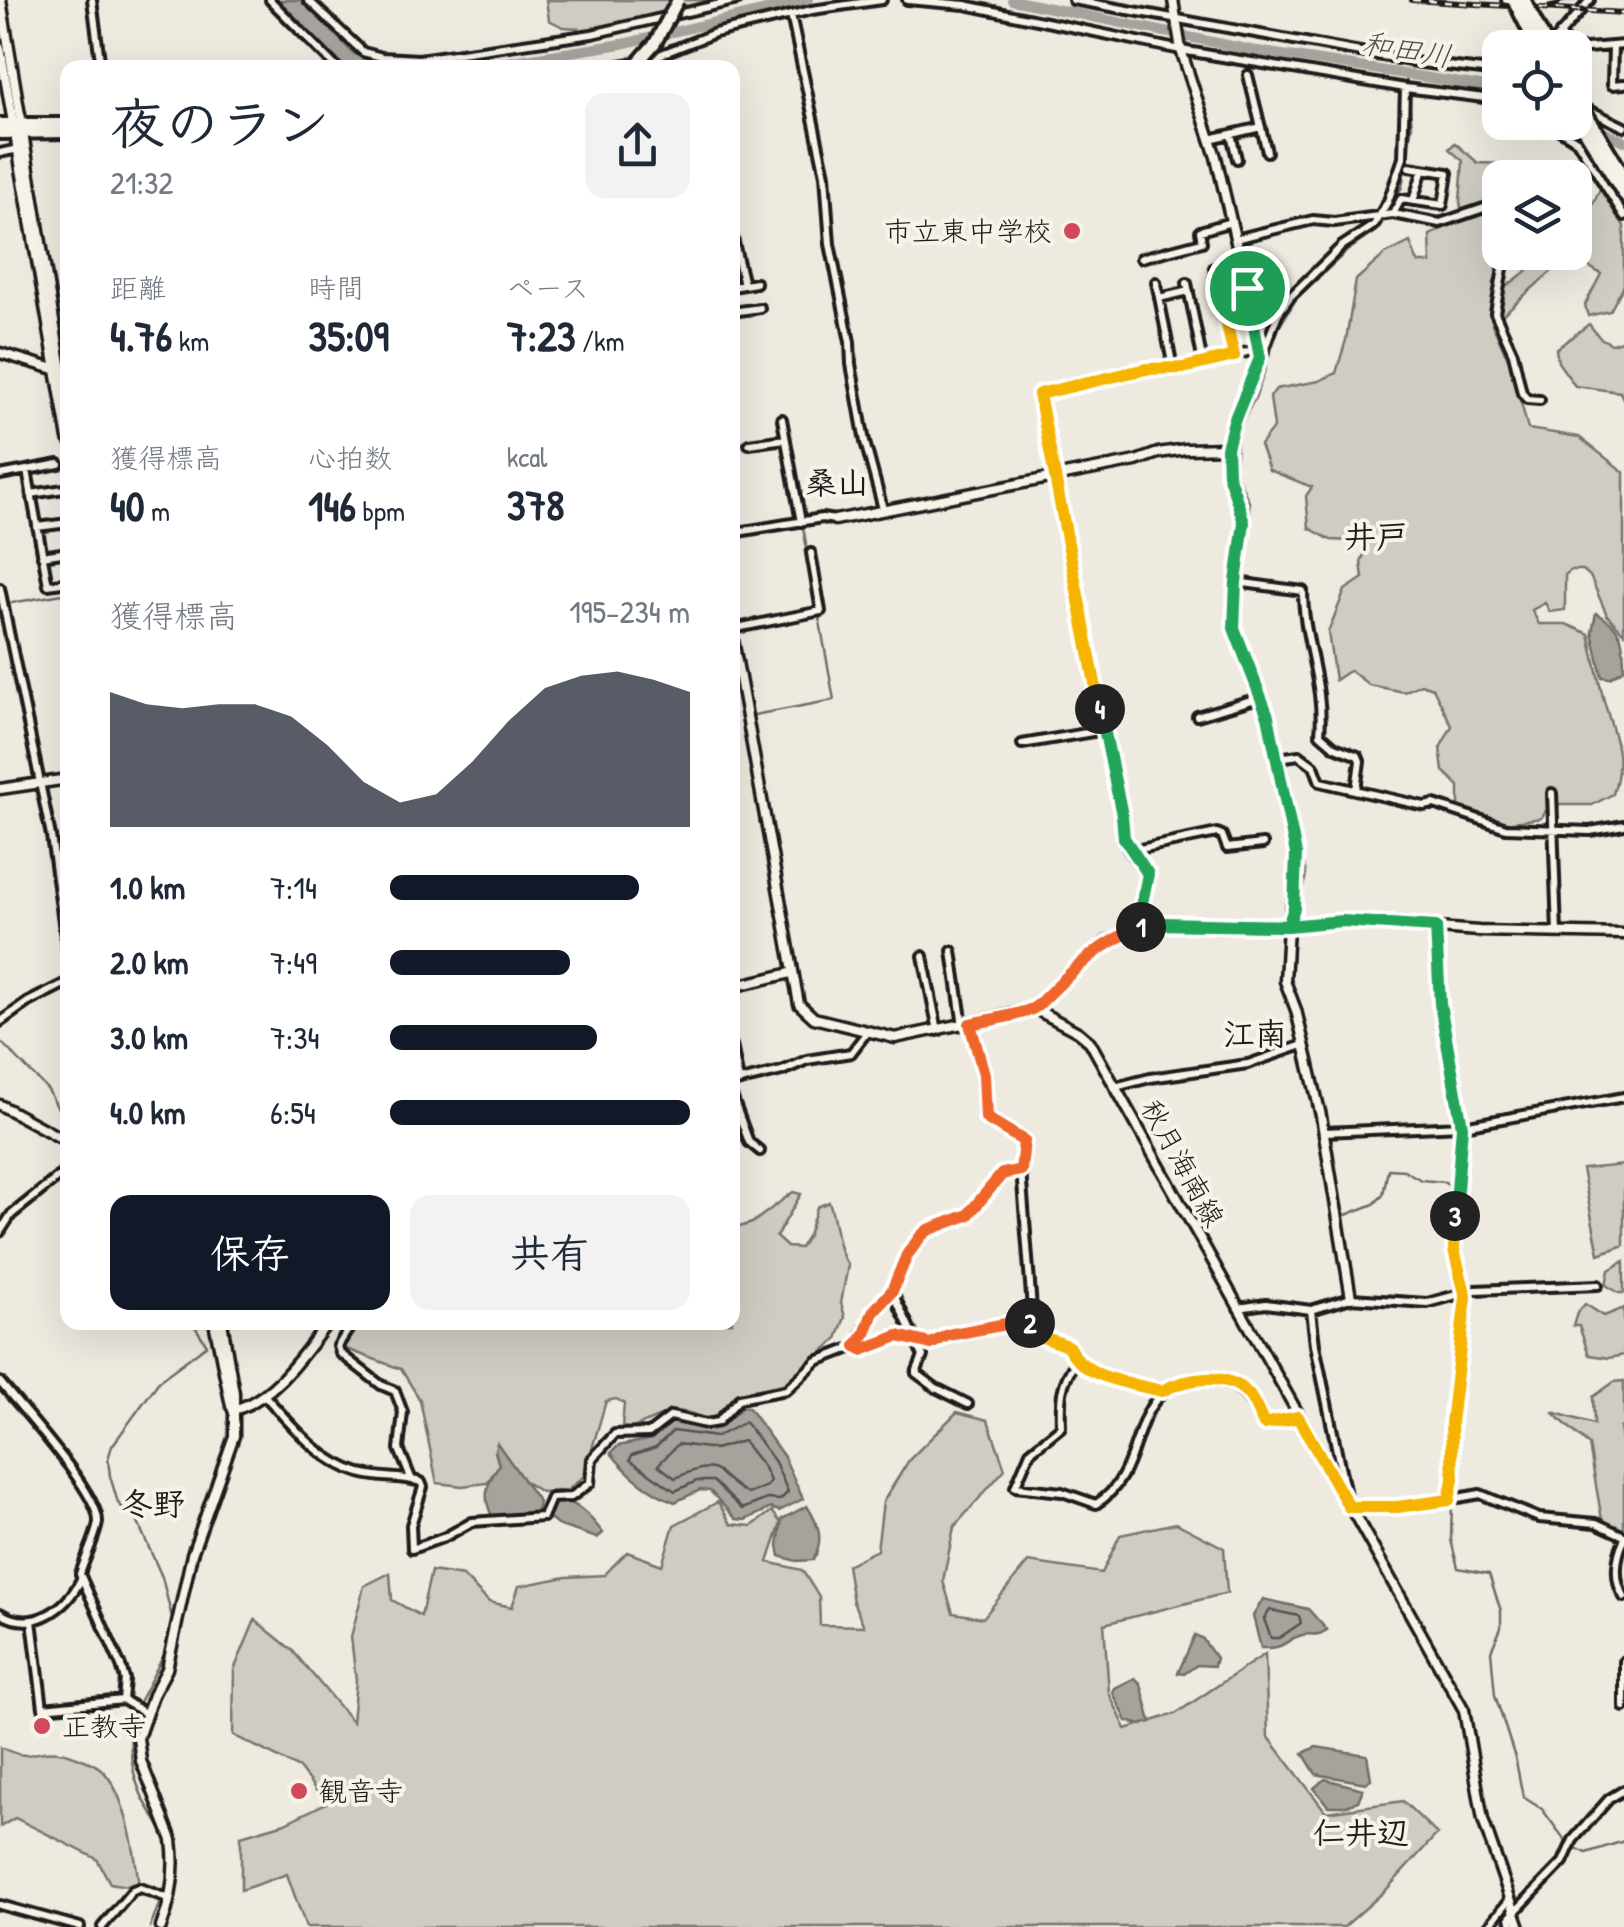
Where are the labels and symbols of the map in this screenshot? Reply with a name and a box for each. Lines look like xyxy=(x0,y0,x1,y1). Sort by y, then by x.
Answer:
water label: 和田川 xyxy=(1359,22,1455,76)
place label: 市立東中学校 xyxy=(884,212,1052,250)
marker: 市立東中学校 xyxy=(1061,220,1083,242)
pin xyxy=(1205,246,1290,331)
district label: 桑山 xyxy=(805,461,869,504)
district label: 井戸 xyxy=(1344,515,1408,558)
pin: 4 xyxy=(1075,684,1125,734)
pin: 1 xyxy=(1116,902,1166,952)
district label: 江南 xyxy=(1223,1012,1287,1055)
street label: 秋月海南線 xyxy=(1132,1093,1234,1233)
pin: 3 xyxy=(1430,1191,1480,1241)
pin: 2 xyxy=(1005,1298,1055,1348)
district label: 冬野 xyxy=(121,1482,185,1525)
place label: 正教寺 xyxy=(62,1707,146,1745)
marker: 正教寺 xyxy=(31,1715,53,1737)
place label: 観音寺 xyxy=(319,1772,403,1810)
marker: 観音寺 xyxy=(288,1780,310,1802)
district label: 仁井辺 xyxy=(1313,1811,1409,1854)

